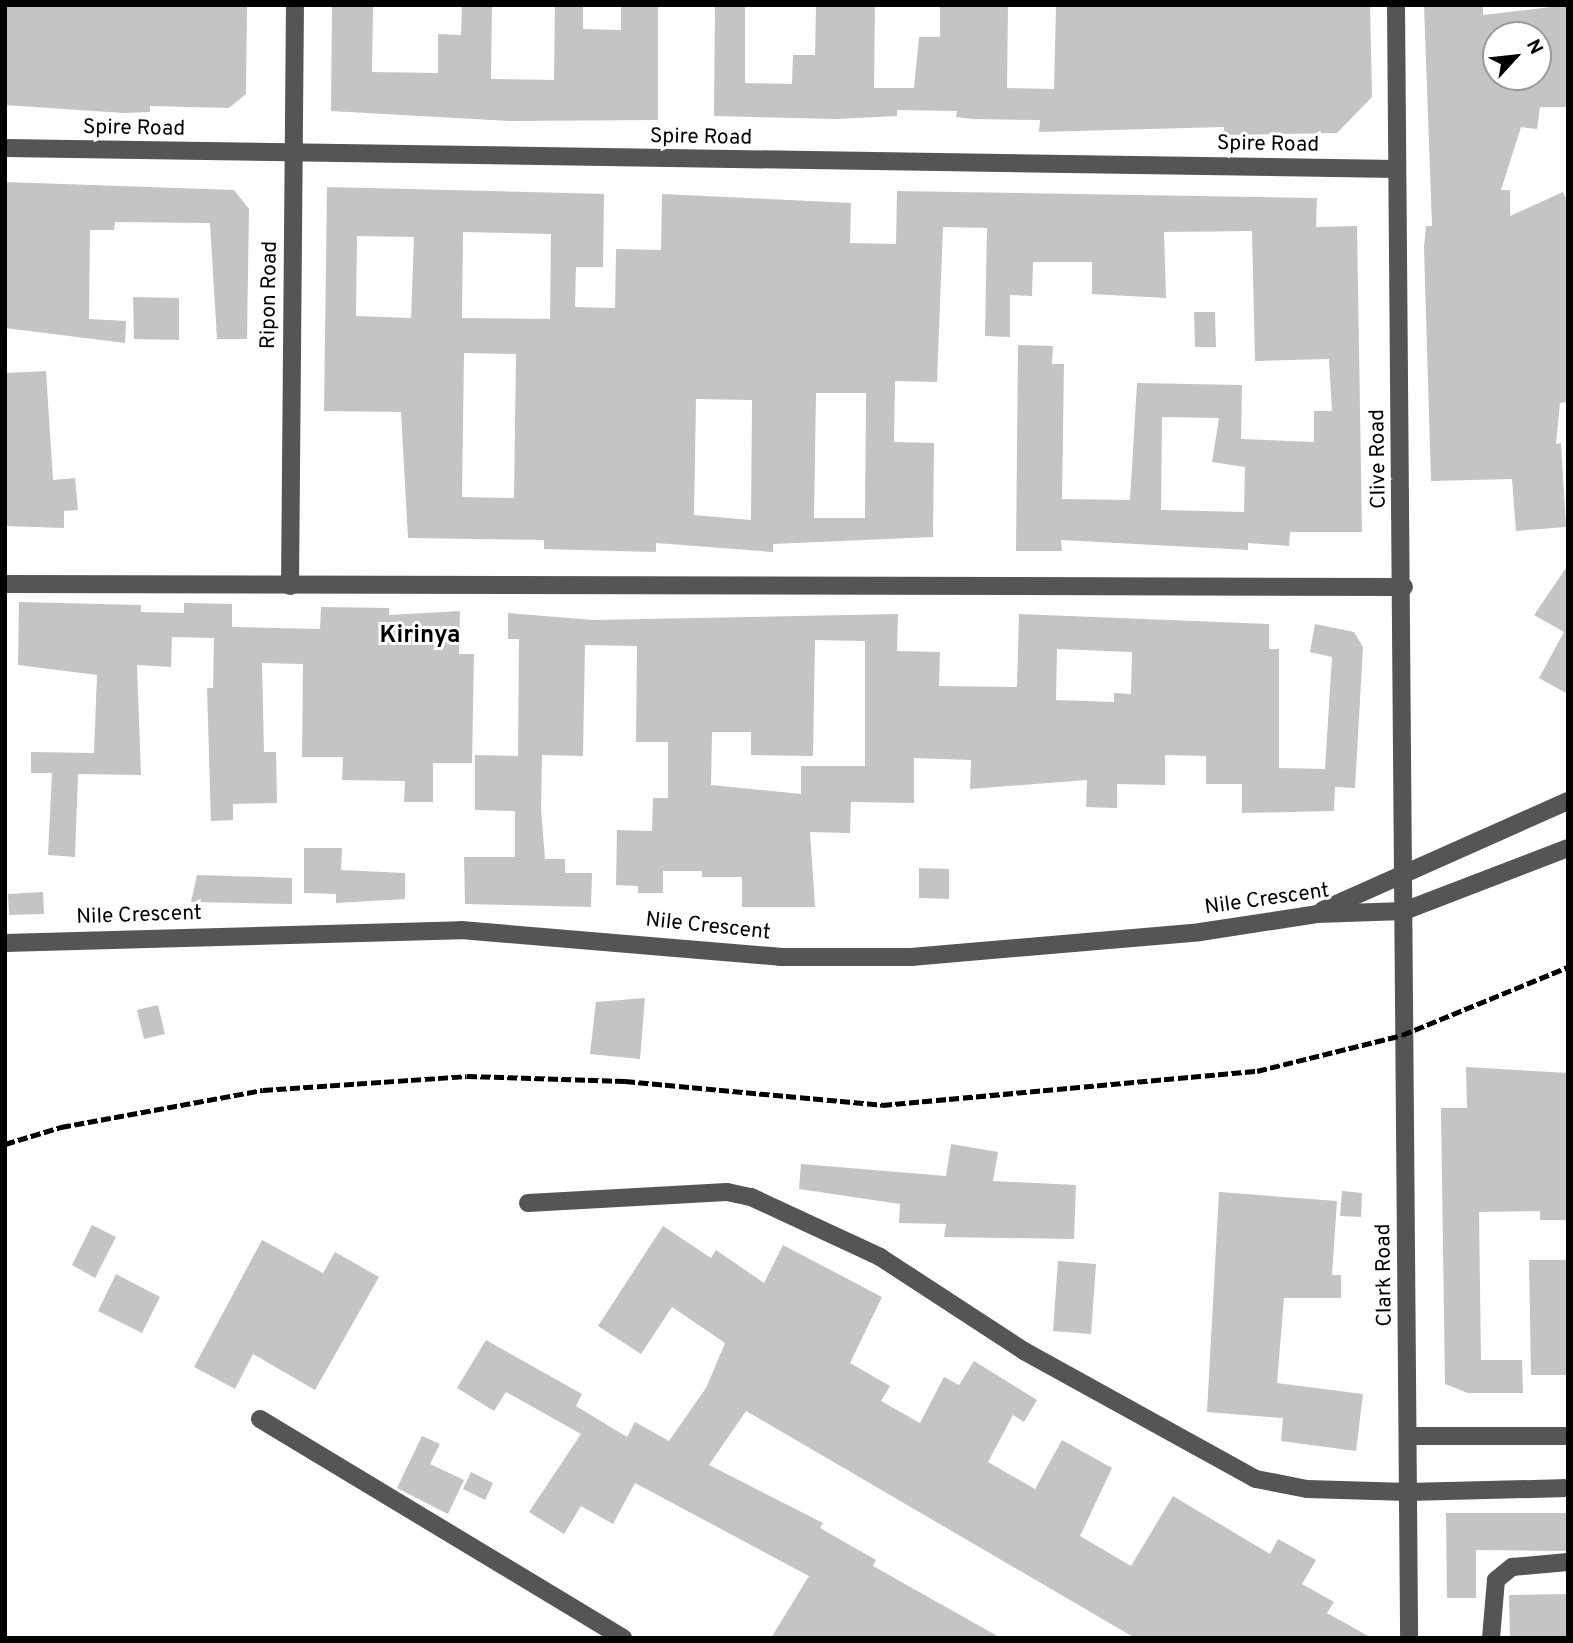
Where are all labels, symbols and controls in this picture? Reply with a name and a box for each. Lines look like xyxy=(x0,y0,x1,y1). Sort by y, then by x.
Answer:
north arrow xyxy=(1482,21,1552,91)
text: N xyxy=(1520,36,1548,59)
street label: Spire Road xyxy=(83,116,185,142)
street label: Spire Road xyxy=(650,125,752,151)
street label: Spire Road xyxy=(1217,132,1319,158)
street label: Ripon Road xyxy=(256,241,284,349)
street label: Clive Road xyxy=(1366,409,1392,509)
district label: Kirinya xyxy=(380,623,460,651)
street label: Nile Crescent xyxy=(1203,879,1331,921)
street label: Nile Crescent xyxy=(76,901,202,931)
street label: Nile Crescent xyxy=(644,908,772,946)
street label: Clark Road xyxy=(1372,1223,1398,1327)

